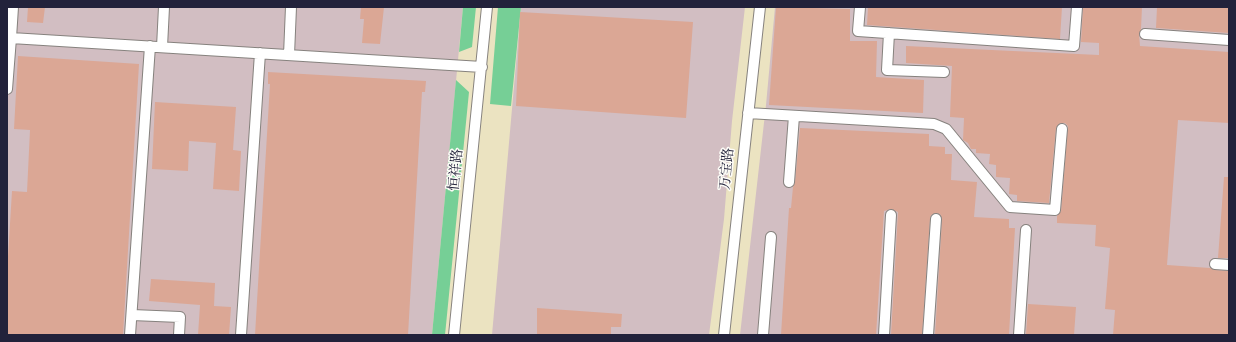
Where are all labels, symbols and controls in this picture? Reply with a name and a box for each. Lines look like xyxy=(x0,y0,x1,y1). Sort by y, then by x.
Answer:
street label: 万宝路 xyxy=(717,147,739,191)
street label: 恒祥路 xyxy=(446,148,468,192)

